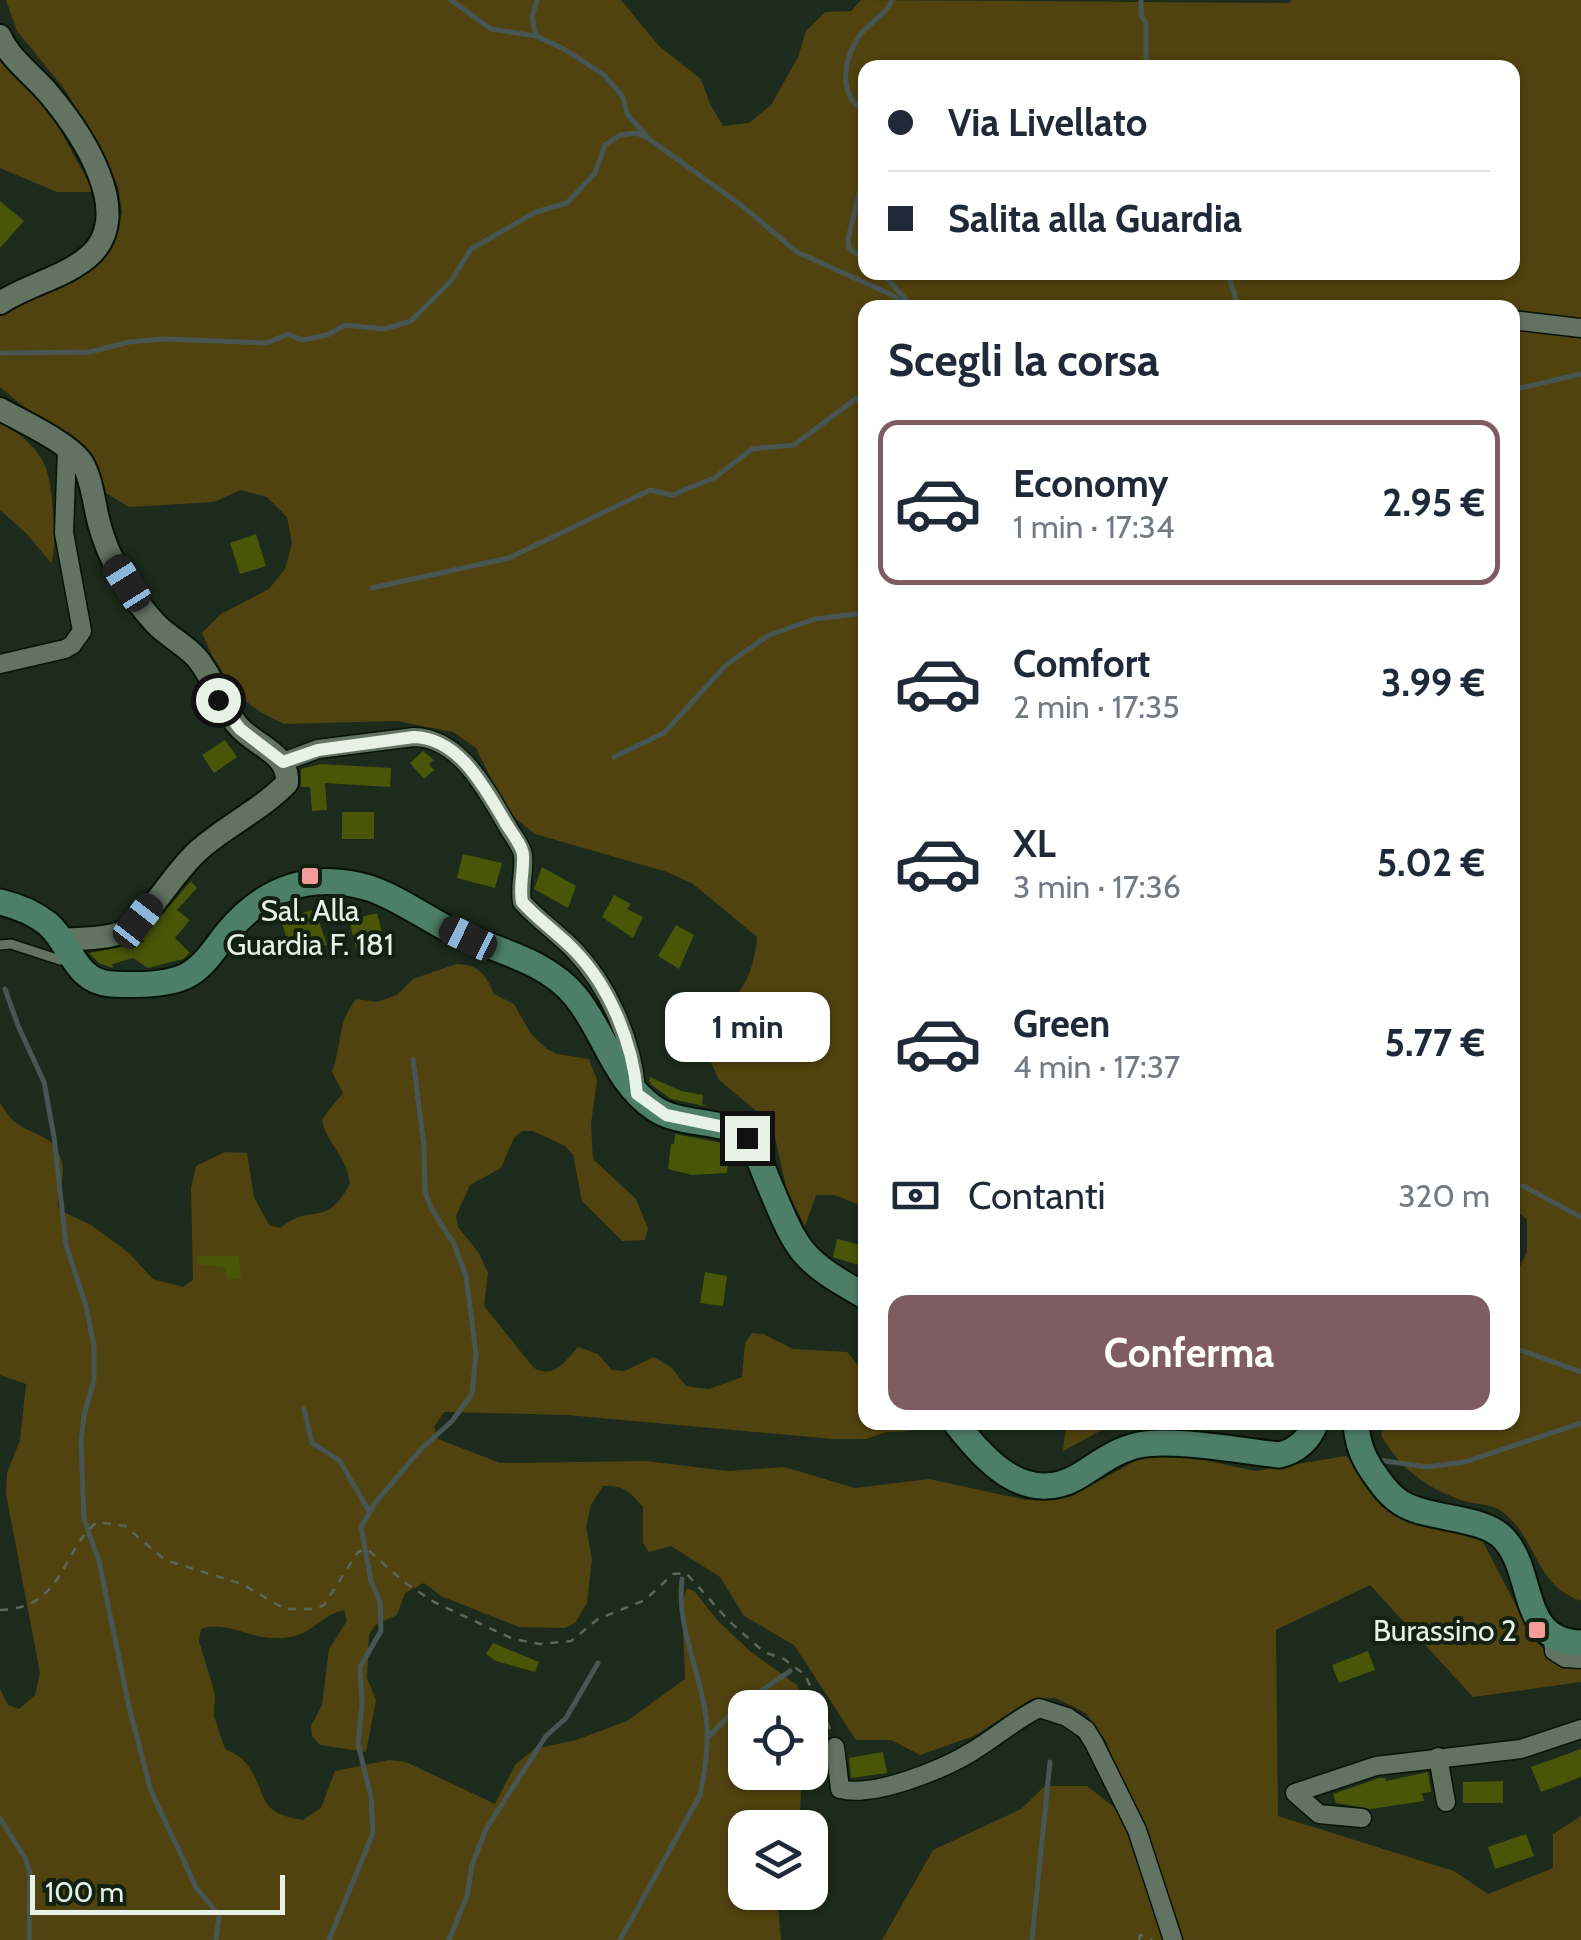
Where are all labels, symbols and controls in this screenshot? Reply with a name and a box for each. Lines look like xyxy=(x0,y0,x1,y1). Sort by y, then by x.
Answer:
text: Via Livellato xyxy=(948,99,1147,146)
text: Salita alla Guardia xyxy=(948,195,1242,242)
text: Scegli la corsa xyxy=(888,333,1160,387)
icon: car xyxy=(893,458,983,548)
text: Economy xyxy=(1013,460,1168,507)
text: 2.95 € xyxy=(1382,479,1485,526)
text: 1 min · 17:34 xyxy=(1013,507,1174,546)
car xyxy=(98,550,156,616)
icon: car xyxy=(893,638,983,728)
text: Comfort xyxy=(1013,640,1150,687)
text: 3.99 € xyxy=(1381,659,1485,706)
route start xyxy=(196,678,241,723)
text: 2 min · 17:35 xyxy=(1013,687,1180,726)
icon: car xyxy=(893,818,983,908)
text: XL xyxy=(1013,820,1056,867)
text: 5.02 € xyxy=(1377,839,1485,886)
marker: Sal. Alla Guardia F. 181 xyxy=(299,865,321,887)
text: 3 min · 17:36 xyxy=(1013,867,1181,906)
car xyxy=(108,888,168,954)
place label: Sal. Alla Guardia F. 181 xyxy=(226,892,394,963)
car xyxy=(434,911,502,965)
callout: 1 min xyxy=(664,993,830,1063)
icon: car xyxy=(893,998,983,1088)
text: Green xyxy=(1013,1000,1110,1047)
text: 1 min xyxy=(711,1007,784,1046)
text: 5.77 € xyxy=(1384,1019,1485,1066)
text: 4 min · 17:37 xyxy=(1013,1047,1180,1086)
route end xyxy=(725,1116,770,1161)
icon: cash xyxy=(888,1168,943,1223)
text: Contanti xyxy=(968,1172,1106,1219)
text: 320 m xyxy=(1398,1176,1490,1215)
button: Conferma xyxy=(888,1295,1490,1410)
place label: Burassino 2 xyxy=(1373,1612,1517,1649)
marker: Burassino 2 xyxy=(1526,1619,1548,1641)
map controls xyxy=(728,1690,828,1910)
button: locate xyxy=(728,1690,828,1790)
button: layers xyxy=(728,1810,828,1910)
scale bar xyxy=(30,1870,285,1914)
text: 100 m xyxy=(45,1875,124,1909)

